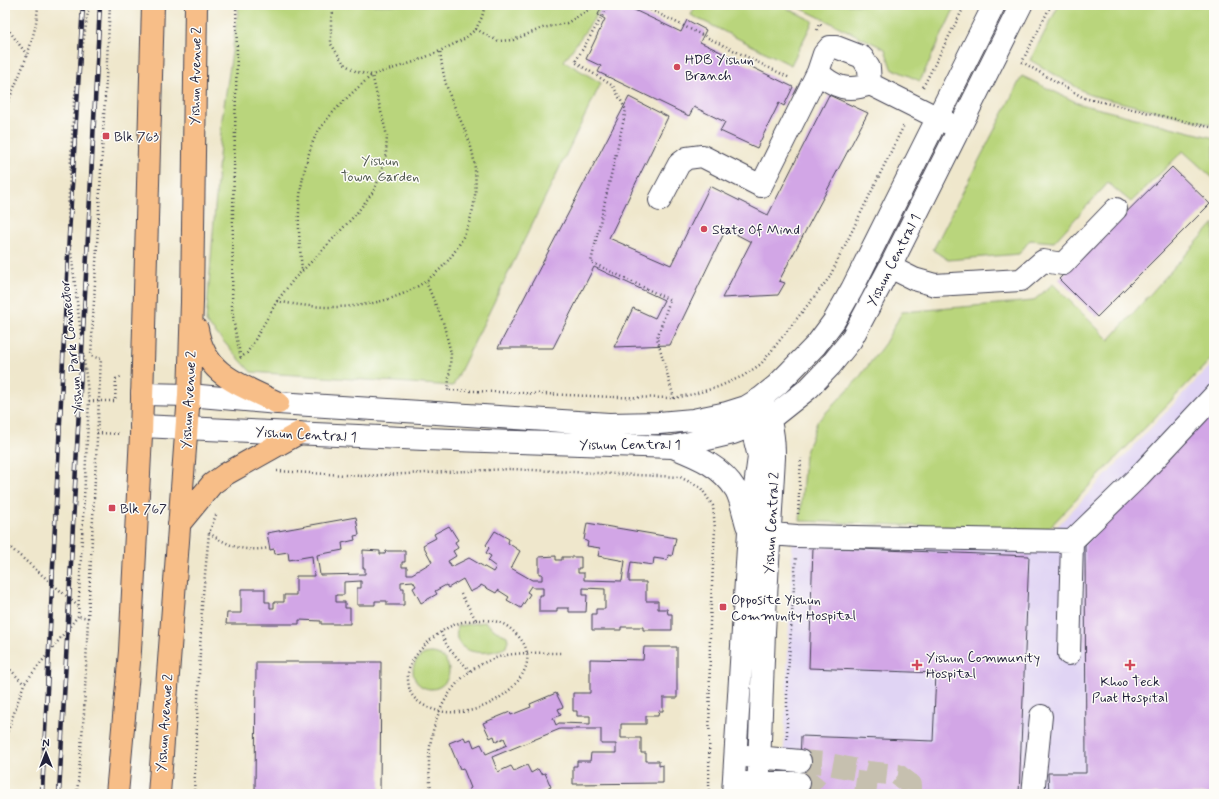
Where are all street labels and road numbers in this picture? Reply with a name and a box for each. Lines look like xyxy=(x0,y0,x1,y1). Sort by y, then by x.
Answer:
street label: Yishun Avenue 2 xyxy=(186,27,206,125)
street label: Yishun Central 1 xyxy=(863,211,925,310)
street label: Yishun Park Connector xyxy=(56,279,88,415)
street label: Yishun Avenue 2 xyxy=(177,350,201,450)
street label: Yishun Central 1 xyxy=(255,423,357,447)
street label: Yishun Central 1 xyxy=(579,436,681,454)
street label: Yishun Central 2 xyxy=(760,471,784,575)
street label: Yishun Avenue 2 xyxy=(153,673,177,773)

